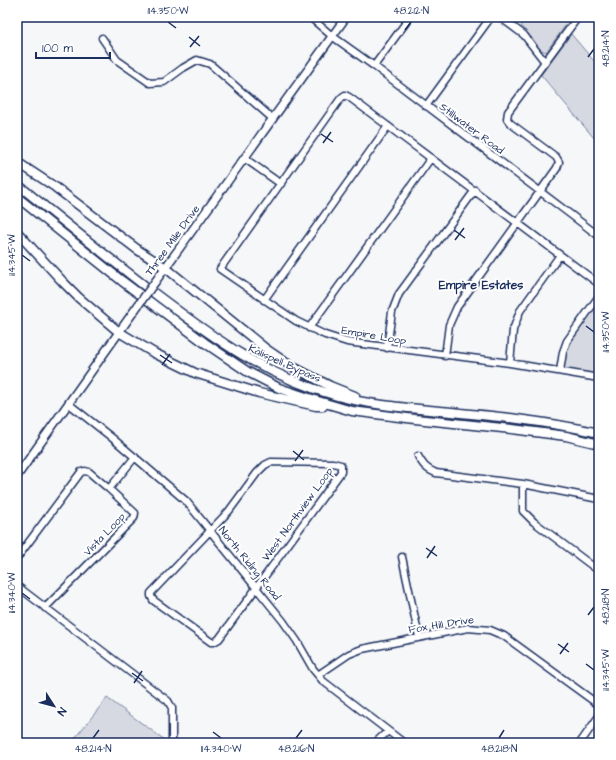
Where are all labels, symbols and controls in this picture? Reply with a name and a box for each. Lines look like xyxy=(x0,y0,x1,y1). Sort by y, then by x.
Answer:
text: 114.350°W xyxy=(148,4,189,18)
text: 48.212°N xyxy=(393,4,429,18)
text: 48.214°N xyxy=(599,31,613,67)
scale bar xyxy=(36,34,110,60)
text: 100 m xyxy=(42,40,73,57)
street label: Stillwater Road xyxy=(436,99,507,158)
street label: Three Mile Drive xyxy=(142,202,203,279)
text: 114.345°W xyxy=(5,234,19,276)
district label: Empire Estates xyxy=(439,277,523,295)
text: 114.350°W xyxy=(599,311,613,352)
street label: Empire Loop xyxy=(340,322,407,349)
street label: Kalispell Bypass xyxy=(246,341,324,387)
street label: West Northview Loop xyxy=(258,464,337,564)
street label: Vista Loop xyxy=(80,509,129,559)
street label: North Riding Road xyxy=(214,523,284,604)
text: 114.340°W xyxy=(5,572,19,613)
text: 48.218°N xyxy=(599,589,613,625)
street label: Fox Hill Drive xyxy=(407,612,475,637)
text: 114.345°W xyxy=(599,649,613,691)
north arrow xyxy=(34,686,74,726)
text: N xyxy=(54,704,70,719)
text: 48.214°N xyxy=(75,742,111,756)
text: 114.340°W xyxy=(201,742,242,756)
text: 48.216°N xyxy=(278,742,314,756)
text: 48.218°N xyxy=(481,742,517,756)

